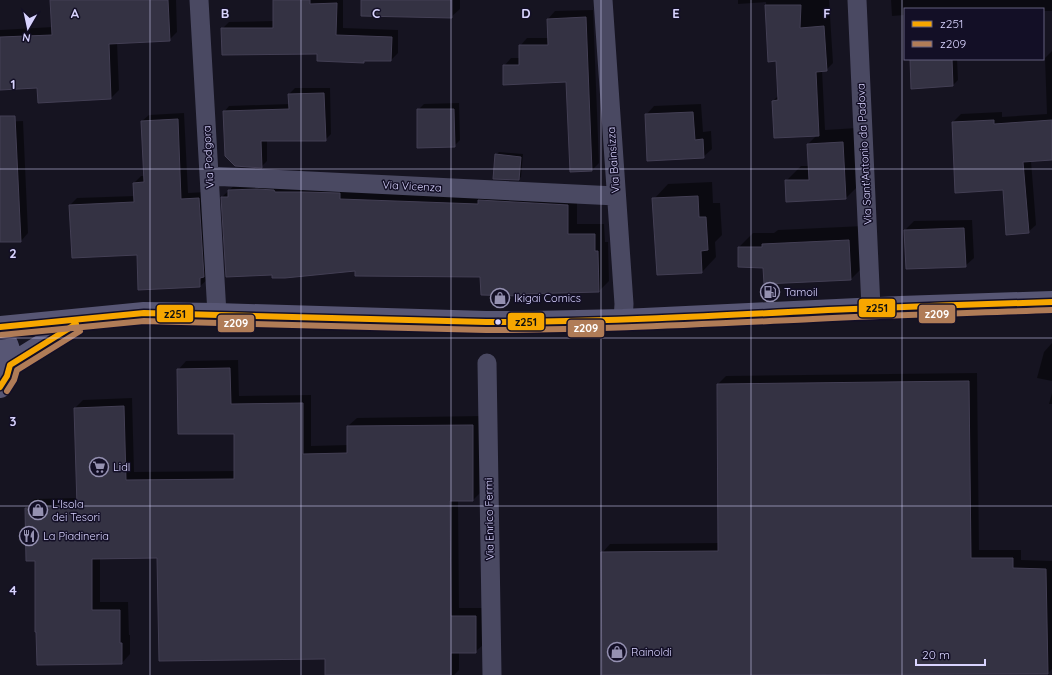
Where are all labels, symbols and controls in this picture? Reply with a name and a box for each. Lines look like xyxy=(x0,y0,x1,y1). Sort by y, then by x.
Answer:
text: A xyxy=(71,5,80,21)
text: B xyxy=(221,5,229,21)
text: C xyxy=(372,5,380,21)
text: D xyxy=(521,5,531,21)
text: E xyxy=(672,5,680,21)
text: F xyxy=(823,5,831,21)
north arrow xyxy=(8,8,48,48)
legend xyxy=(904,8,1044,60)
text: z251 xyxy=(940,16,963,31)
text: N xyxy=(21,30,32,45)
text: z209 xyxy=(940,36,967,51)
text: 1 xyxy=(10,76,16,92)
street label: Via Sant'Antonio da Padova xyxy=(853,83,875,225)
street label: Via Podgora xyxy=(199,125,217,189)
street label: Via Bainsizza xyxy=(604,126,622,194)
street label: Via Vicenza xyxy=(382,177,442,195)
text: 2 xyxy=(9,245,17,261)
fuel station icon: Tamoil xyxy=(759,281,781,303)
place label: Tamoil xyxy=(784,285,818,299)
shop icon: Ikigai Comics xyxy=(489,287,511,309)
place label: Ikigai Comics xyxy=(514,291,581,305)
line badge: z251 xyxy=(858,298,896,318)
text: z251 xyxy=(866,301,888,315)
line badge: z251 xyxy=(156,304,194,323)
line badge: z209 xyxy=(918,304,956,324)
text: z251 xyxy=(164,307,186,321)
text: z209 xyxy=(925,307,949,321)
line badge: z251 xyxy=(507,312,545,331)
line badge: z209 xyxy=(217,314,255,333)
text: z251 xyxy=(515,315,537,329)
text: z209 xyxy=(224,316,248,330)
unlabelled marker xyxy=(493,317,503,327)
line badge: z209 xyxy=(567,319,605,338)
text: z209 xyxy=(574,321,598,335)
text: 3 xyxy=(10,413,17,429)
supermarket icon: Lidl xyxy=(88,456,110,478)
place label: Lidl xyxy=(113,460,130,474)
street label: Via Enrico Fermi xyxy=(481,477,497,561)
place label: L'Isola dei Tesori xyxy=(52,497,100,524)
shop icon: L'Isola dei Tesori xyxy=(27,499,49,521)
restaurant icon: La Piadineria xyxy=(18,525,40,547)
place label: La Piadineria xyxy=(43,529,109,543)
text: 4 xyxy=(9,582,17,598)
shop icon: Rainoldi xyxy=(606,641,628,663)
scale bar xyxy=(916,641,985,667)
place label: Rainoldi xyxy=(631,645,672,659)
text: 20 m xyxy=(922,647,950,662)

